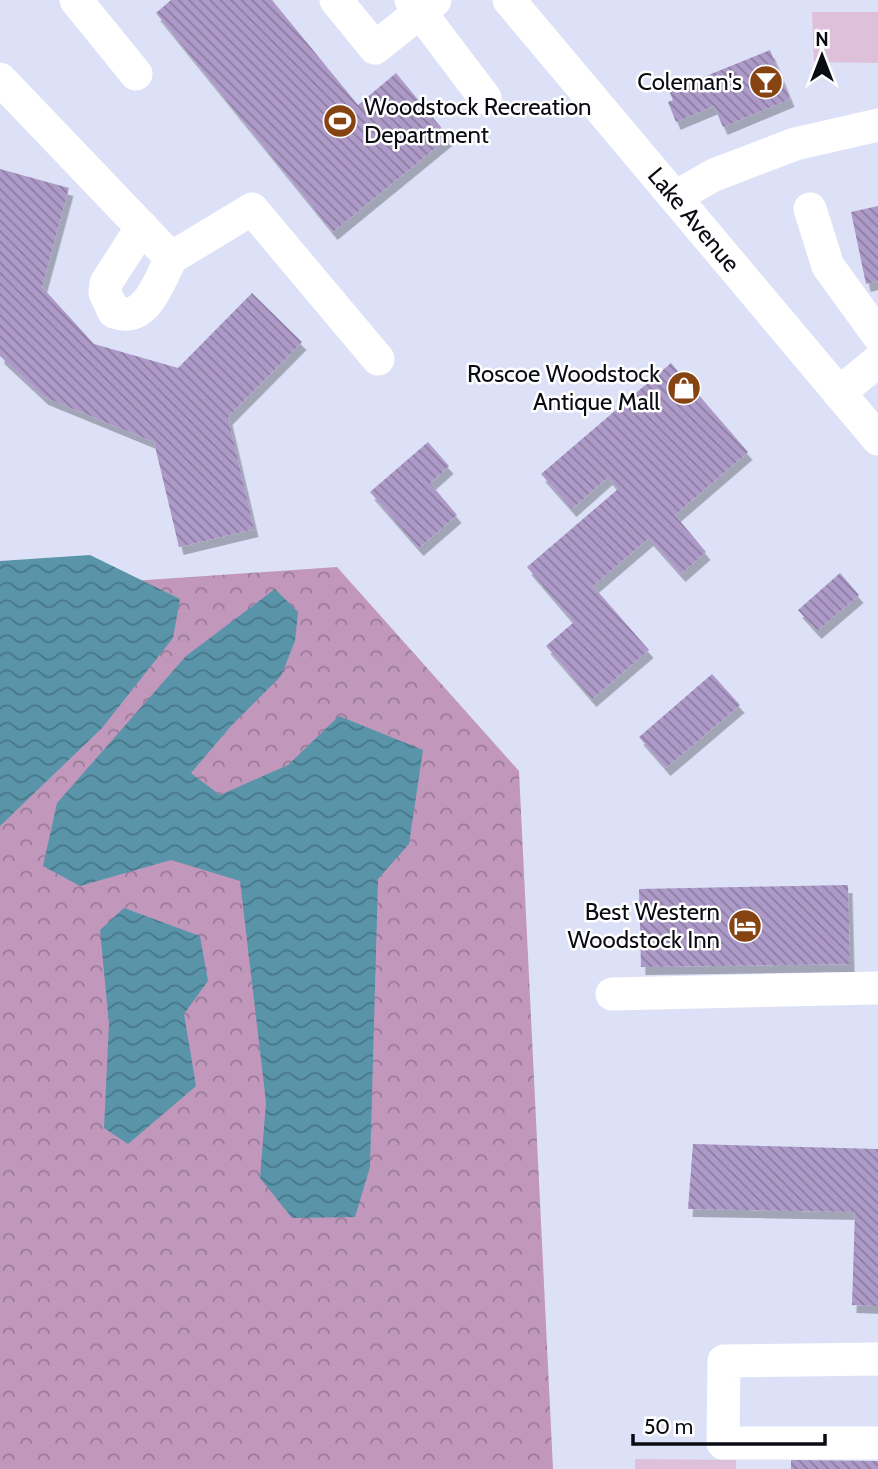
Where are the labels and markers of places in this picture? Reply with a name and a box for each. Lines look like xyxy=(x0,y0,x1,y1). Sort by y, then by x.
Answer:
bar icon: Coleman's xyxy=(747,63,785,101)
place label: Coleman's xyxy=(637,67,742,96)
place label: Woodstock Recreation Department xyxy=(364,92,592,149)
sports icon: Woodstock Recreation Department xyxy=(321,102,359,140)
place label: Roscoe Woodstock Antique Mall xyxy=(467,359,660,416)
shop icon: Roscoe Woodstock Antique Mall xyxy=(665,369,703,407)
place label: Best Western Woodstock Inn xyxy=(568,897,720,954)
hotel icon: Best Western Woodstock Inn xyxy=(726,907,764,945)

